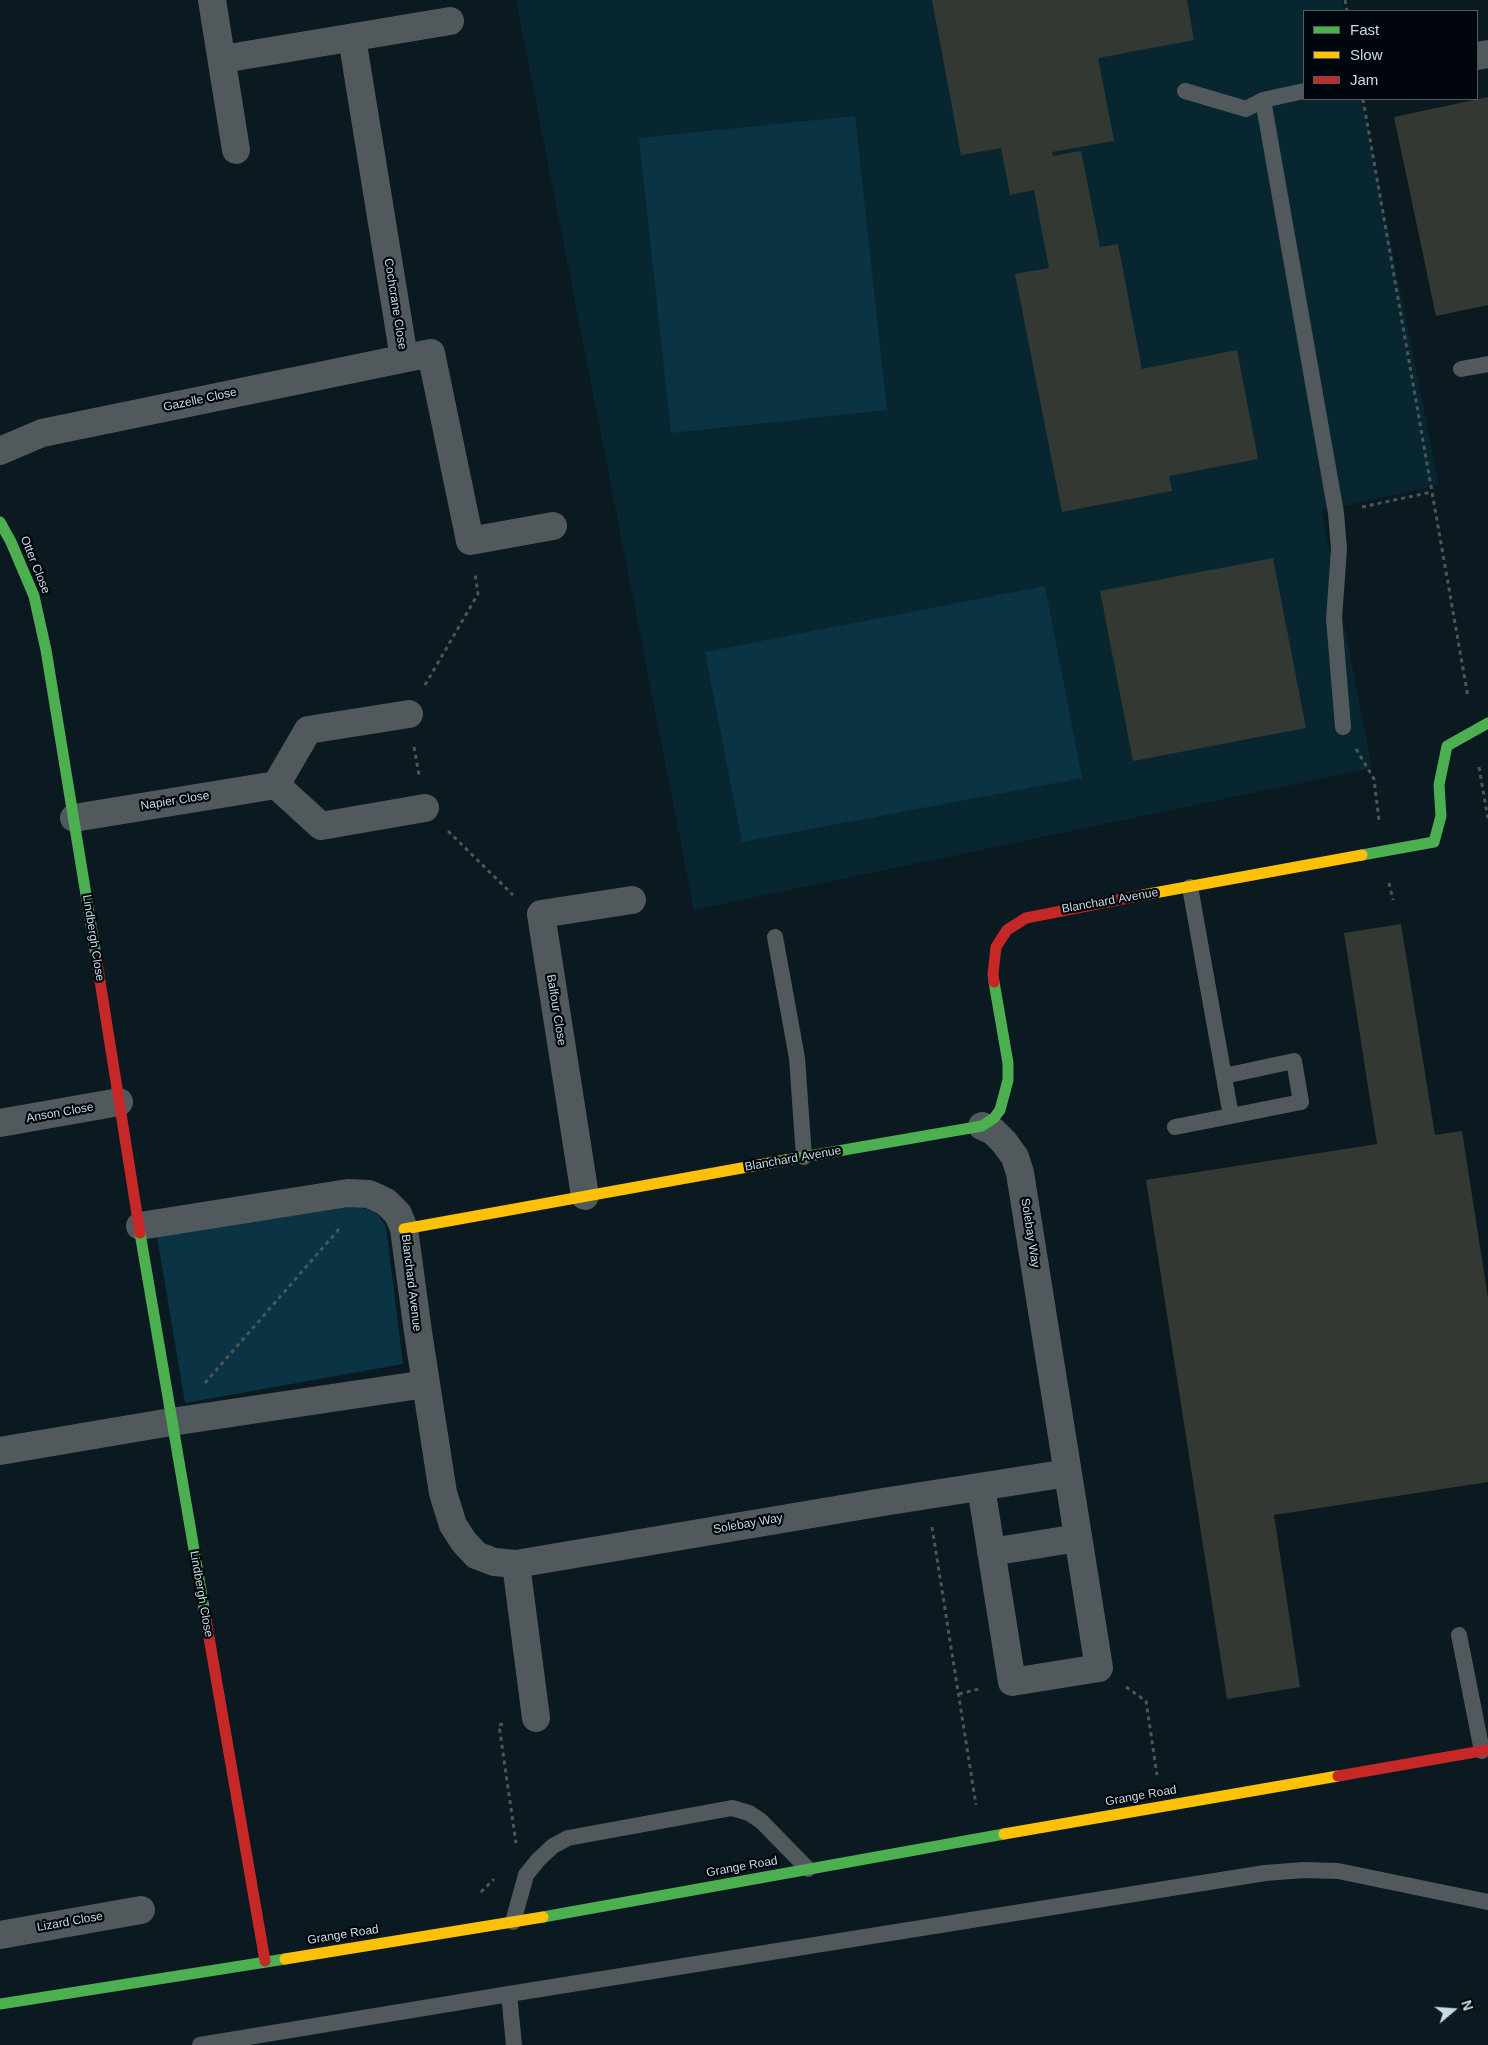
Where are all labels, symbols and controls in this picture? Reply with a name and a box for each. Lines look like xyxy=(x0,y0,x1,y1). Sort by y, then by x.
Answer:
legend xyxy=(1303,10,1478,100)
text: Fast xyxy=(1350,21,1379,38)
text: Slow xyxy=(1350,46,1383,63)
text: Jam xyxy=(1350,71,1378,88)
street label: Cochcrane Close xyxy=(381,257,409,351)
street label: Gazelle Close xyxy=(162,385,238,415)
street label: Otter Close xyxy=(17,534,53,596)
street label: Napier Close xyxy=(140,788,210,814)
street label: Blanchard Avenue xyxy=(1061,885,1159,917)
street label: Lindbergh Close xyxy=(79,894,107,982)
street label: Balfour Close xyxy=(543,973,569,1047)
street label: Anson Close xyxy=(25,1100,95,1126)
street label: Blanchard Avenue xyxy=(744,1143,842,1175)
street label: Solebay Way xyxy=(1017,1197,1043,1269)
street label: Blanchard Avenue xyxy=(398,1234,424,1332)
street label: Solebay Way xyxy=(712,1511,784,1537)
street label: Lindbergh Close xyxy=(186,1550,216,1638)
street label: Grange Road xyxy=(1104,1783,1178,1809)
street label: Grange Road xyxy=(705,1854,779,1880)
street label: Lizard Close xyxy=(36,1909,104,1935)
street label: Grange Road xyxy=(306,1922,380,1948)
north arrow xyxy=(1428,1985,1478,2035)
text: N xyxy=(1458,1998,1476,2013)

